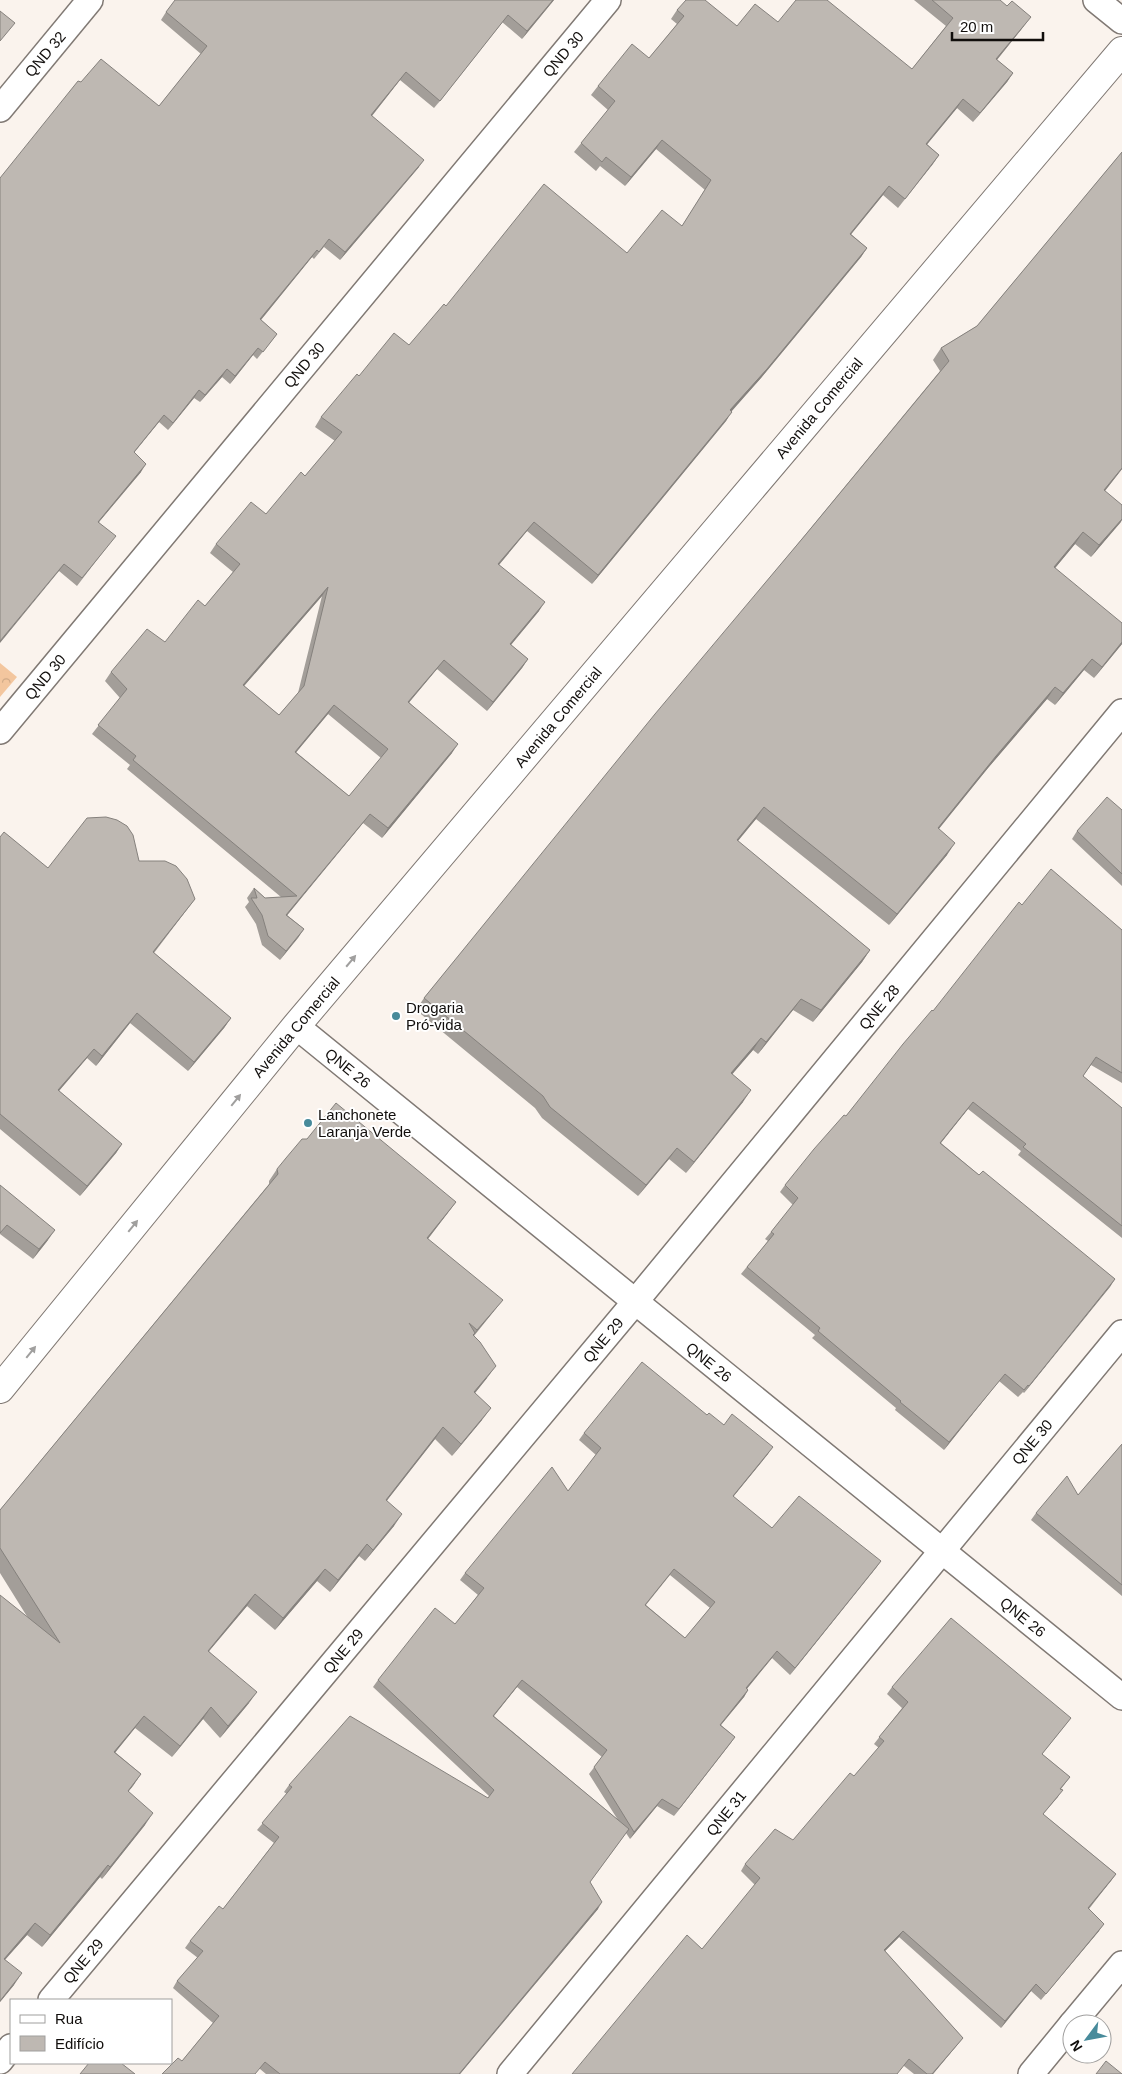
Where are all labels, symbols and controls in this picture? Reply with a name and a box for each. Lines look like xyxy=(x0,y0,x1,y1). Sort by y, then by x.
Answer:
scale bar xyxy=(952,10,1043,42)
text: 20 m xyxy=(960,18,993,35)
street label: QND 32 xyxy=(21,28,69,80)
street label: QND 30 xyxy=(539,28,587,80)
street label: QND 30 xyxy=(280,339,328,391)
street label: Avenida Comercial xyxy=(772,354,866,462)
street label: QND 30 xyxy=(21,651,69,703)
street label: Avenida Comercial xyxy=(511,663,605,771)
one-way arrow xyxy=(345,955,356,967)
street label: Avenida Comercial xyxy=(249,973,343,1081)
street label: QNE 28 xyxy=(855,981,903,1033)
place label: Drogaria Pró-vida xyxy=(406,999,464,1033)
marker: Drogaria Pró-vida xyxy=(390,1010,402,1022)
street label: QNE 26 xyxy=(322,1045,374,1091)
one-way arrow xyxy=(231,1093,242,1106)
place label: Lanchonete Laranja Verde xyxy=(318,1106,411,1140)
marker: Lanchonete Laranja Verde xyxy=(302,1117,314,1129)
one-way arrow xyxy=(128,1219,139,1232)
street label: QNE 29 xyxy=(579,1314,627,1366)
street label: QNE 26 xyxy=(683,1339,735,1385)
one-way arrow xyxy=(25,1345,36,1358)
street label: QNE 30 xyxy=(1008,1416,1056,1468)
street label: QNE 26 xyxy=(997,1594,1049,1640)
street label: QNE 29 xyxy=(319,1625,367,1677)
street label: QNE 31 xyxy=(703,1787,749,1839)
street label: QNE 29 xyxy=(59,1935,107,1987)
legend xyxy=(10,1999,172,2064)
text: Rua xyxy=(55,2010,83,2027)
north arrow xyxy=(1062,2014,1112,2064)
text: Edifício xyxy=(55,2035,104,2052)
text: N xyxy=(1067,2037,1085,2054)

